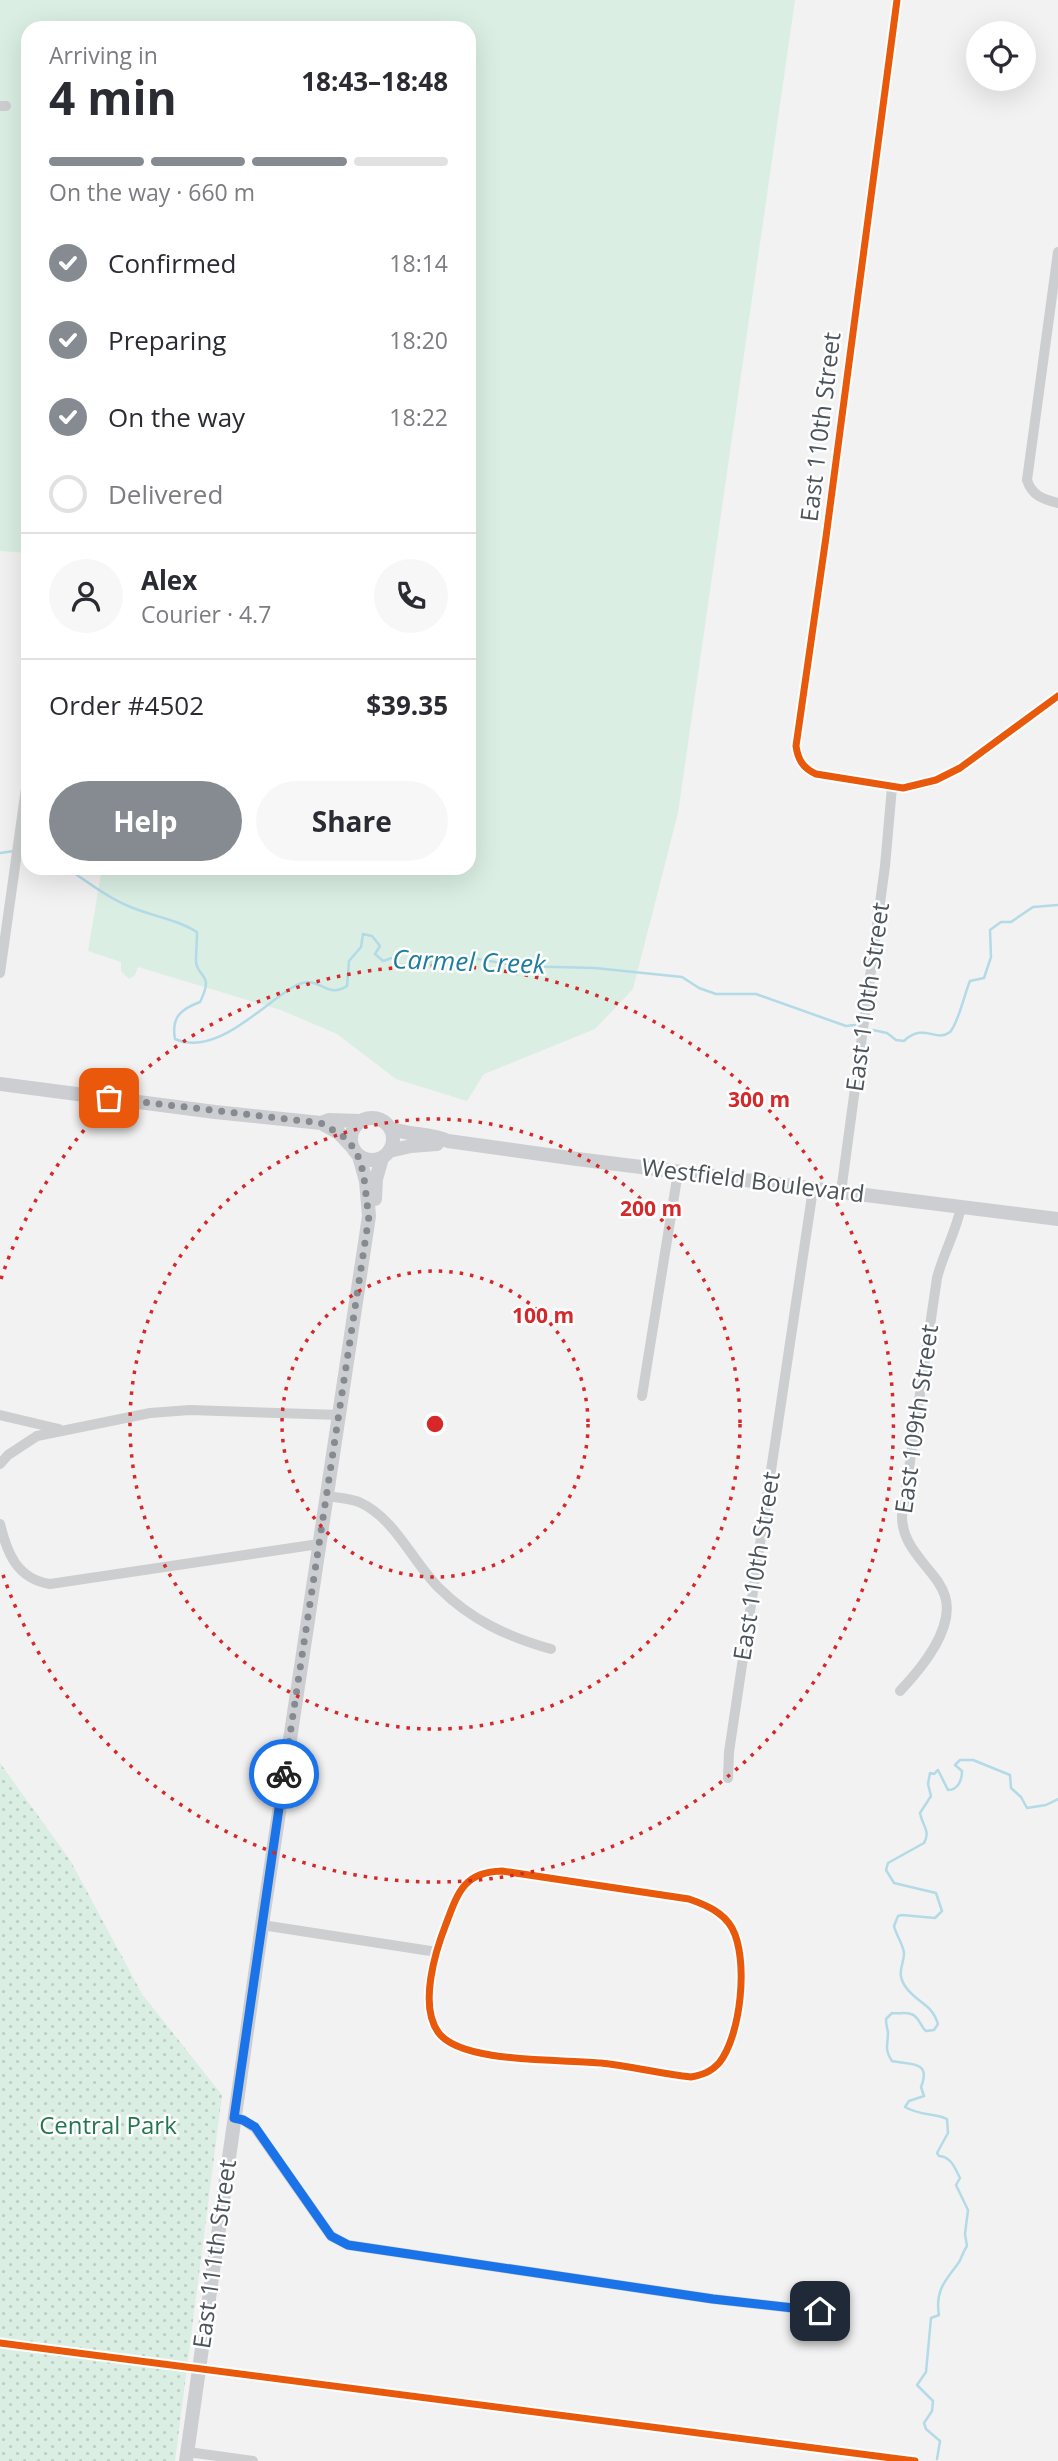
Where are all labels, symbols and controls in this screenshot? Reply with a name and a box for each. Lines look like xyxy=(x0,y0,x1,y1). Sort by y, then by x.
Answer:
map controls xyxy=(966,21,1036,91)
button: locate xyxy=(966,21,1036,91)
text: Arriving in xyxy=(49,39,158,71)
text: 18:43–18:48 xyxy=(301,63,448,99)
text: 4 min xyxy=(49,66,177,128)
text: On the way · 660 m xyxy=(49,176,255,208)
icon: check xyxy=(49,244,87,282)
text: Confirmed xyxy=(108,245,236,281)
text: 18:14 xyxy=(389,247,448,279)
icon: check xyxy=(49,321,87,359)
text: Preparing xyxy=(108,322,226,358)
text: 18:20 xyxy=(389,324,448,356)
street label: East 110th Street xyxy=(792,330,848,523)
icon: check xyxy=(49,398,87,436)
text: On the way xyxy=(108,399,245,435)
text: 18:22 xyxy=(389,401,448,433)
text: Delivered xyxy=(108,476,223,512)
button: person xyxy=(49,559,123,633)
button: phone xyxy=(374,559,448,633)
text: Alex xyxy=(141,562,197,598)
text: Courier · 4.7 xyxy=(141,598,271,630)
text: Order #4502 xyxy=(49,687,204,723)
text: $39.35 xyxy=(366,687,448,723)
button: Help xyxy=(49,781,242,861)
button: Share xyxy=(256,781,448,861)
street label: East 110th Street xyxy=(837,900,896,1093)
water label: Carmel Creek xyxy=(392,940,548,982)
pin xyxy=(79,1068,139,1128)
icon: bag xyxy=(90,1079,128,1117)
text: 300 m xyxy=(728,1085,790,1113)
street label: Westfield Boulevard xyxy=(640,1149,866,1210)
text: 200 m xyxy=(620,1194,682,1222)
text: 100 m xyxy=(512,1301,574,1329)
street label: East 109th Street xyxy=(886,1322,945,1515)
centre of rings xyxy=(423,1412,447,1436)
street label: East 110th Street xyxy=(724,1469,787,1662)
courier xyxy=(249,1739,319,1809)
icon: bike xyxy=(265,1755,303,1793)
park label: Central Park xyxy=(39,2108,177,2141)
street label: East 111th Street xyxy=(184,2157,243,2350)
pin xyxy=(790,2281,850,2341)
icon: home xyxy=(801,2292,839,2330)

